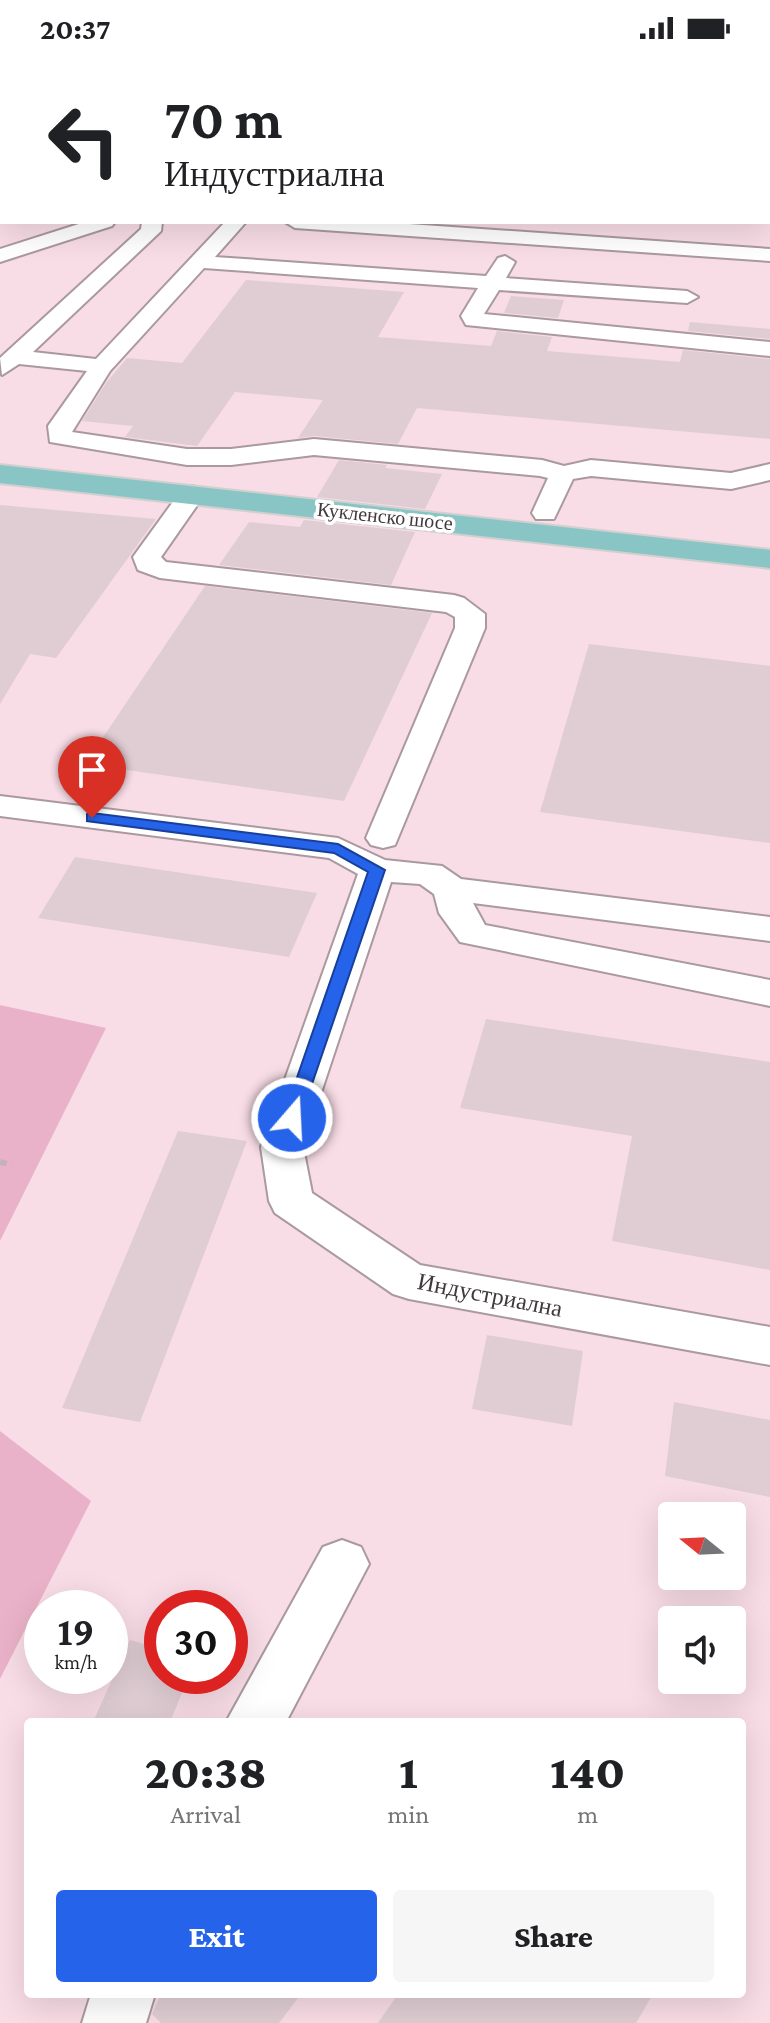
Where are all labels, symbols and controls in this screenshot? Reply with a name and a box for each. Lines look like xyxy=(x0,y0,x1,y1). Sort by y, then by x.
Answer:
text: 20:37 xyxy=(40,12,111,45)
icon: left xyxy=(32,88,136,192)
text: 70 m xyxy=(164,88,283,150)
text: Индустриална xyxy=(164,154,385,194)
street label: Кукленско шосе xyxy=(316,498,454,535)
pin xyxy=(58,736,126,818)
icon: arrive xyxy=(70,748,114,792)
position arrow xyxy=(250,1076,334,1160)
street label: Индустриална xyxy=(415,1267,565,1322)
north arrow xyxy=(658,1502,746,1590)
map controls xyxy=(658,1502,746,1694)
speed limit sign: 30 xyxy=(144,1590,248,1694)
button: sound xyxy=(658,1606,746,1694)
text: 19 xyxy=(58,1609,94,1654)
text: km/h xyxy=(54,1651,98,1673)
text: 20:38 xyxy=(145,1745,267,1798)
text: 1 xyxy=(399,1745,418,1798)
text: 140 xyxy=(550,1745,625,1798)
text: Arrival xyxy=(170,1800,241,1829)
text: min xyxy=(388,1800,429,1829)
text: m xyxy=(577,1800,598,1829)
button: Exit xyxy=(56,1890,377,1982)
button: Share xyxy=(393,1890,714,1982)

